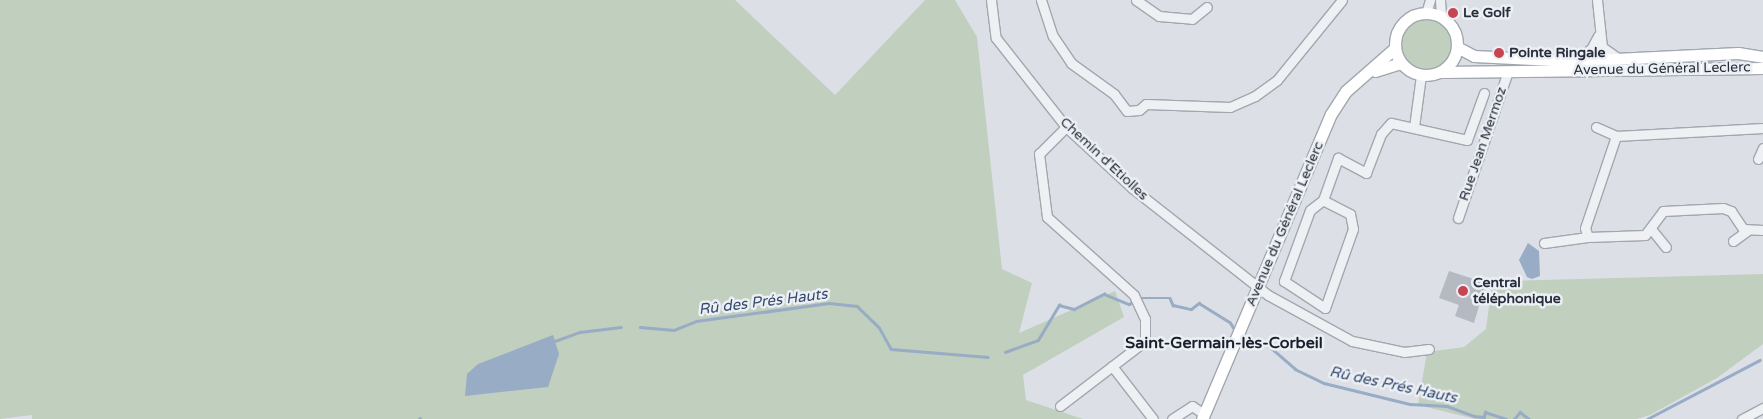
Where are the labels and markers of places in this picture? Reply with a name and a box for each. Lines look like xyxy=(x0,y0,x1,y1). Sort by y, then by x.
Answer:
place label: Le Golf xyxy=(1463,5,1511,21)
marker: Le Golf xyxy=(1447,7,1459,19)
place label: Pointe Ringale xyxy=(1509,45,1605,61)
marker: Pointe Ringale xyxy=(1493,47,1505,59)
place label: Central téléphonique xyxy=(1473,275,1561,308)
marker: Central téléphonique xyxy=(1457,285,1469,297)

